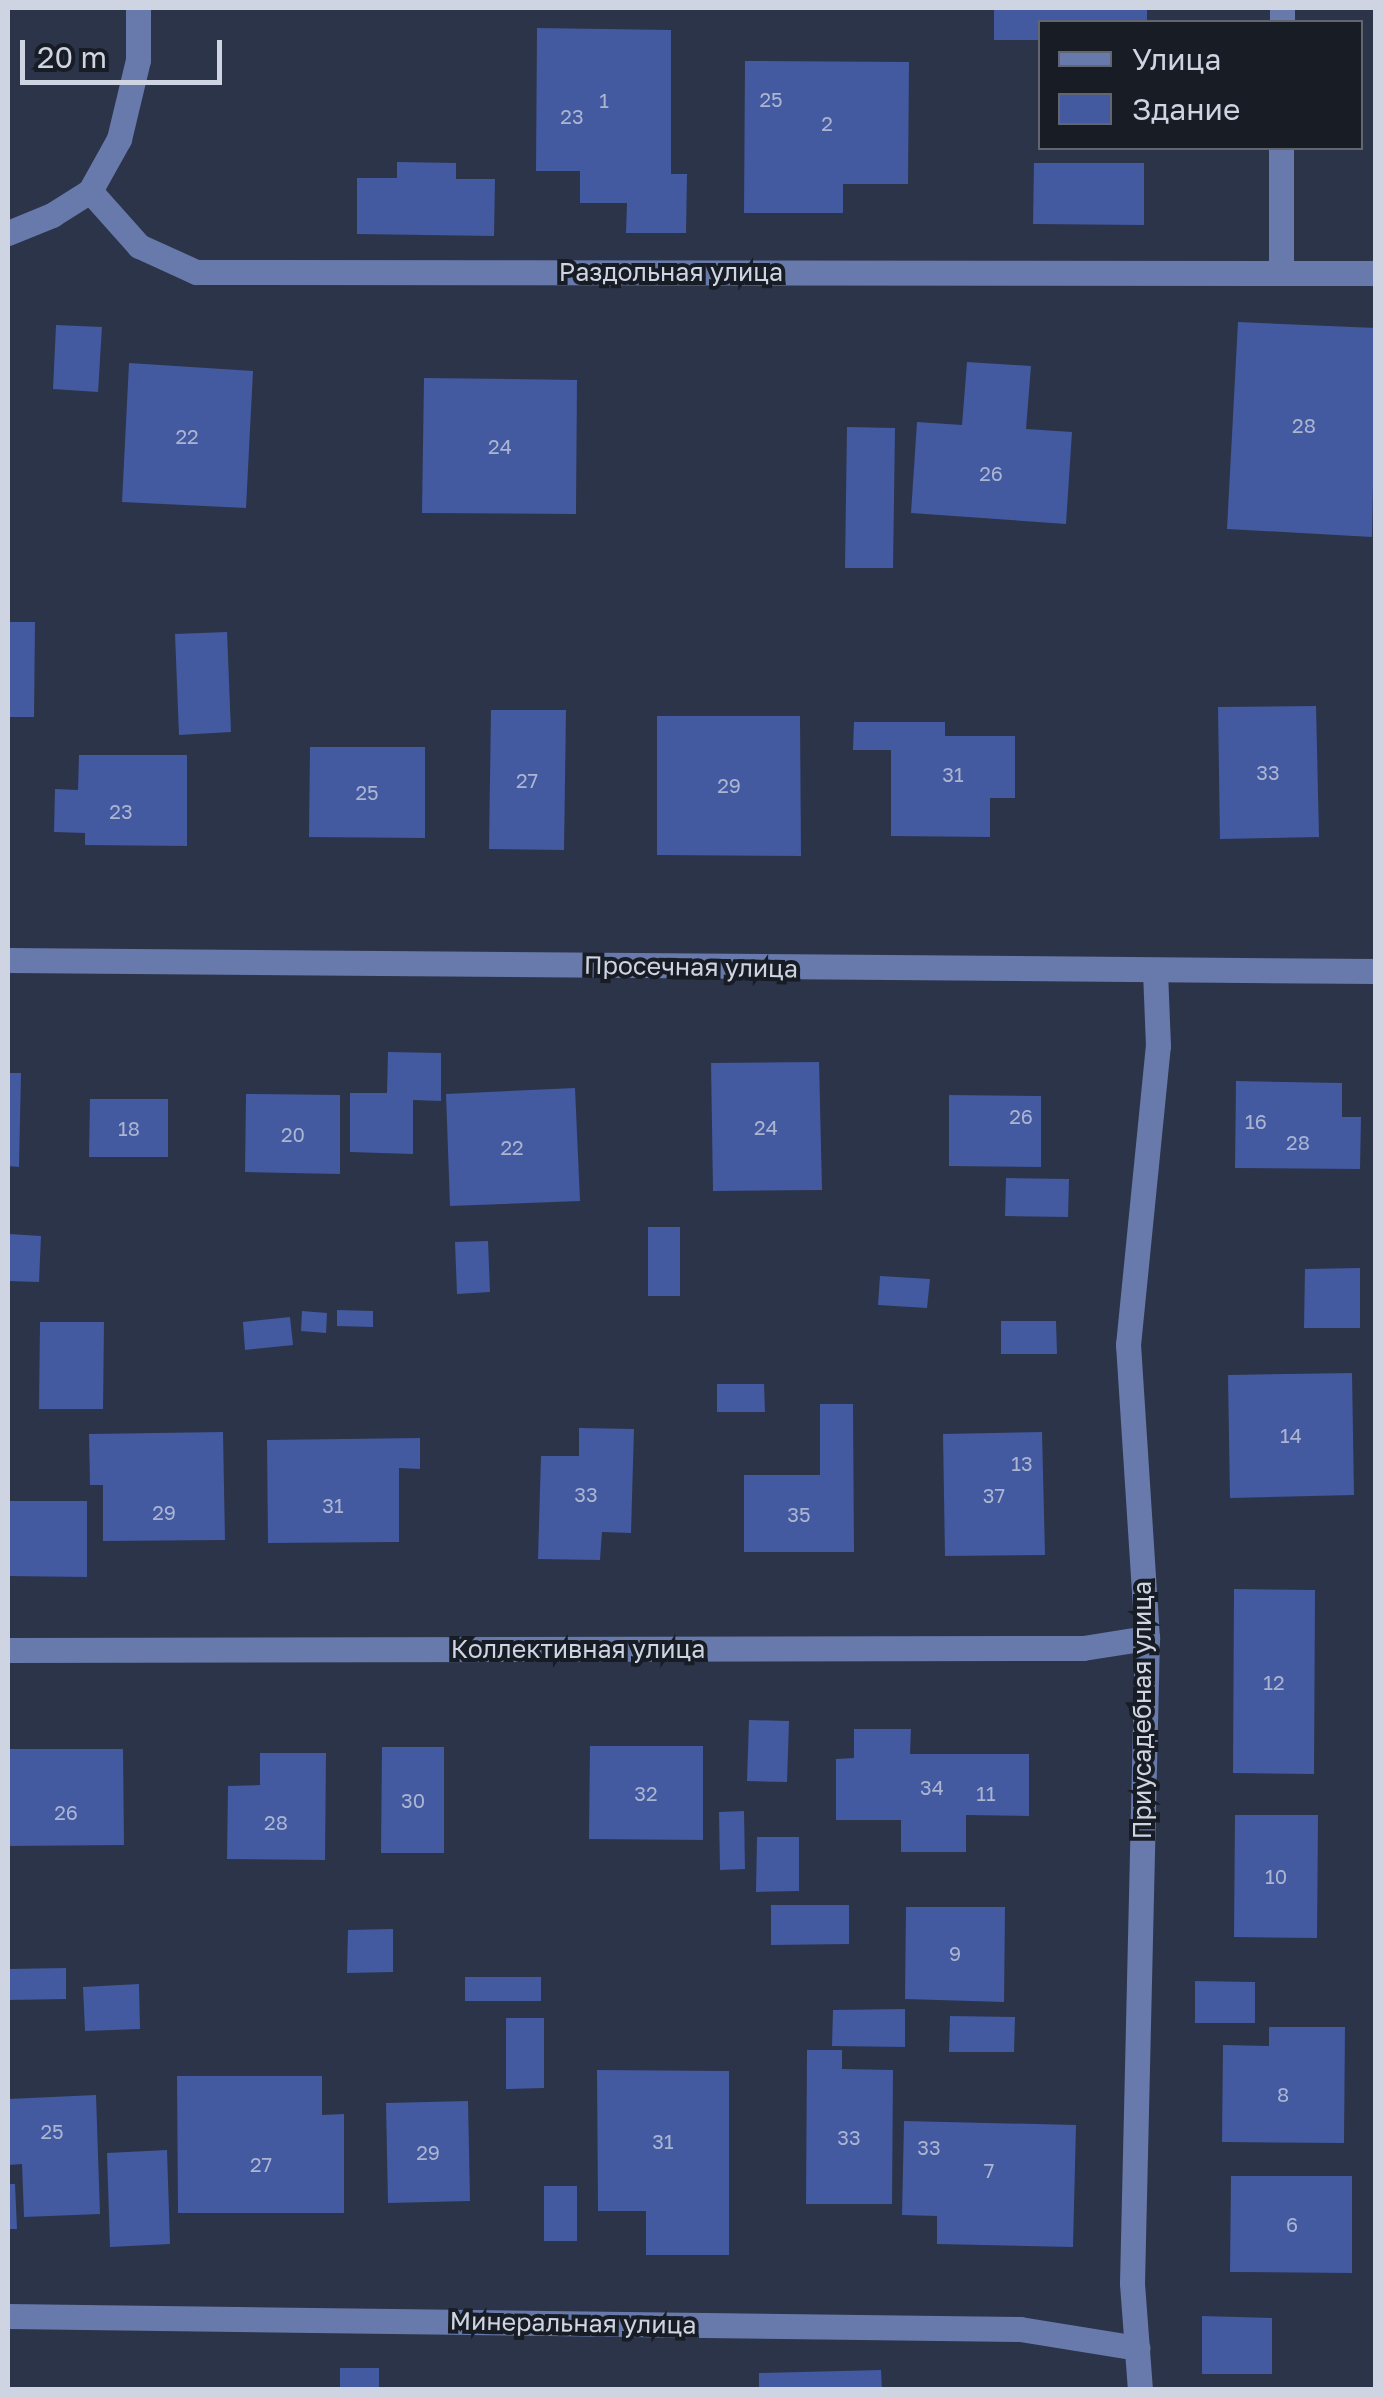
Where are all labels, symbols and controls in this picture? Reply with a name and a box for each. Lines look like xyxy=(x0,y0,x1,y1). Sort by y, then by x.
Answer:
scale bar xyxy=(25,20,228,82)
legend xyxy=(1038,20,1363,150)
text: 20 m xyxy=(37,39,107,75)
text: Улица xyxy=(1132,41,1221,77)
house number: 25 xyxy=(759,87,783,111)
house number: 1 xyxy=(599,88,609,112)
text: Здание xyxy=(1132,91,1240,127)
house number: 23 xyxy=(560,104,584,128)
house number: 2 xyxy=(821,111,833,135)
street label: Раздольная улица xyxy=(559,257,783,287)
house number: 28 xyxy=(1292,413,1316,437)
house number: 22 xyxy=(175,424,199,448)
house number: 24 xyxy=(488,434,512,458)
house number: 26 xyxy=(979,461,1003,485)
house number: 33 xyxy=(1256,760,1280,784)
house number: 31 xyxy=(942,762,964,786)
house number: 27 xyxy=(516,768,538,792)
house number: 29 xyxy=(717,773,741,797)
house number: 25 xyxy=(355,780,379,804)
house number: 23 xyxy=(109,799,133,823)
street label: Просечная улица xyxy=(584,950,798,984)
house number: 26 xyxy=(1009,1104,1033,1128)
house number: 16 xyxy=(1245,1109,1267,1133)
house number: 24 xyxy=(754,1115,778,1139)
house number: 18 xyxy=(118,1116,140,1140)
house number: 20 xyxy=(281,1122,305,1146)
house number: 28 xyxy=(1286,1130,1310,1154)
house number: 22 xyxy=(500,1135,524,1159)
house number: 14 xyxy=(1280,1423,1302,1447)
house number: 13 xyxy=(1011,1451,1033,1475)
house number: 33 xyxy=(574,1482,598,1506)
house number: 37 xyxy=(983,1483,1005,1507)
house number: 31 xyxy=(322,1493,344,1517)
house number: 29 xyxy=(152,1500,176,1524)
house number: 35 xyxy=(787,1502,811,1526)
street label: Приусадебная улица xyxy=(1127,1581,1157,1839)
street label: Коллективная улица xyxy=(451,1634,705,1664)
house number: 12 xyxy=(1263,1670,1285,1694)
house number: 34 xyxy=(920,1775,944,1799)
house number: 32 xyxy=(634,1781,658,1805)
house number: 11 xyxy=(976,1781,996,1805)
house number: 30 xyxy=(401,1788,425,1812)
house number: 26 xyxy=(54,1800,78,1824)
house number: 28 xyxy=(264,1810,288,1834)
house number: 10 xyxy=(1265,1864,1287,1888)
house number: 9 xyxy=(949,1941,961,1965)
house number: 8 xyxy=(1277,2082,1289,2106)
house number: 25 xyxy=(40,2119,64,2143)
house number: 33 xyxy=(837,2125,861,2149)
house number: 31 xyxy=(652,2129,674,2153)
house number: 33 xyxy=(917,2135,941,2159)
house number: 29 xyxy=(416,2140,440,2164)
house number: 27 xyxy=(250,2152,272,2176)
house number: 7 xyxy=(984,2158,994,2182)
house number: 6 xyxy=(1286,2212,1298,2236)
street label: Минеральная улица xyxy=(449,2306,697,2340)

